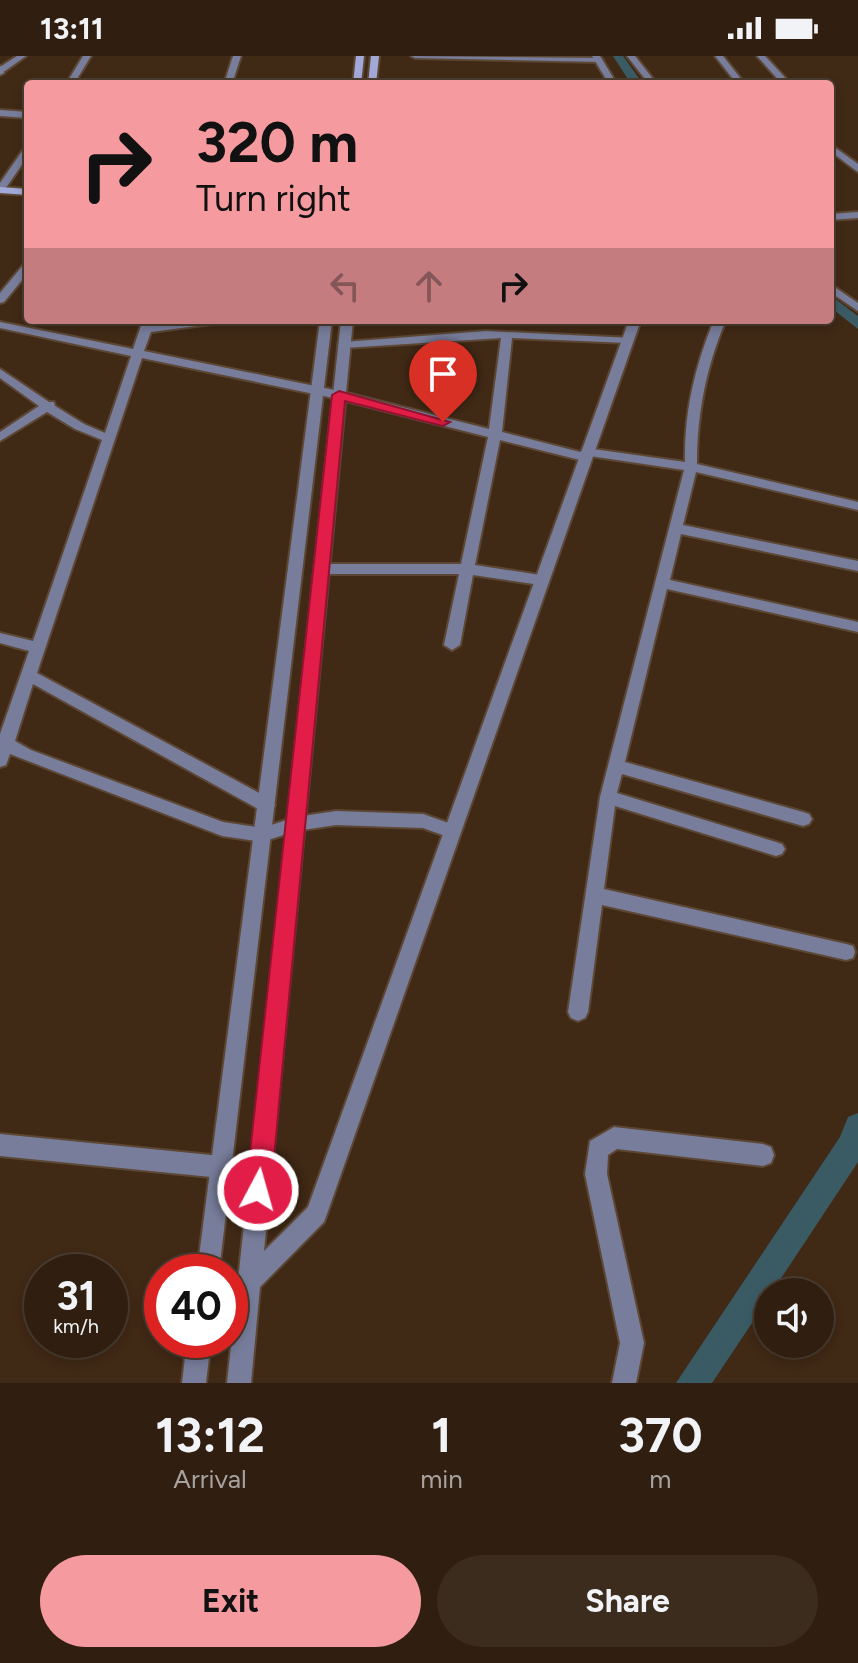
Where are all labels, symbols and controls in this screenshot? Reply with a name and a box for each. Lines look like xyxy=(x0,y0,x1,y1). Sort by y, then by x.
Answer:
text: 13:11 xyxy=(40,10,104,47)
text: 320 m xyxy=(196,109,358,176)
icon: right xyxy=(64,112,168,216)
text: Turn right xyxy=(196,177,351,220)
icon: left xyxy=(323,264,367,308)
icon: ahead xyxy=(407,264,451,308)
icon: right xyxy=(491,264,535,308)
pin xyxy=(409,340,477,422)
icon: arrive xyxy=(421,352,465,396)
position arrow xyxy=(216,1148,300,1232)
speed limit sign: 40 xyxy=(144,1254,248,1358)
text: 31 xyxy=(56,1272,96,1320)
map controls xyxy=(754,1278,834,1358)
button: sound xyxy=(754,1278,834,1358)
text: km/h xyxy=(53,1314,99,1338)
text: 13:12 xyxy=(155,1406,265,1464)
text: 1 xyxy=(431,1406,452,1464)
text: 370 xyxy=(618,1406,703,1464)
text: Arrival xyxy=(173,1463,247,1495)
text: min xyxy=(420,1463,463,1495)
text: m xyxy=(649,1463,671,1495)
button: Exit xyxy=(40,1555,421,1647)
button: Share xyxy=(437,1555,818,1647)

